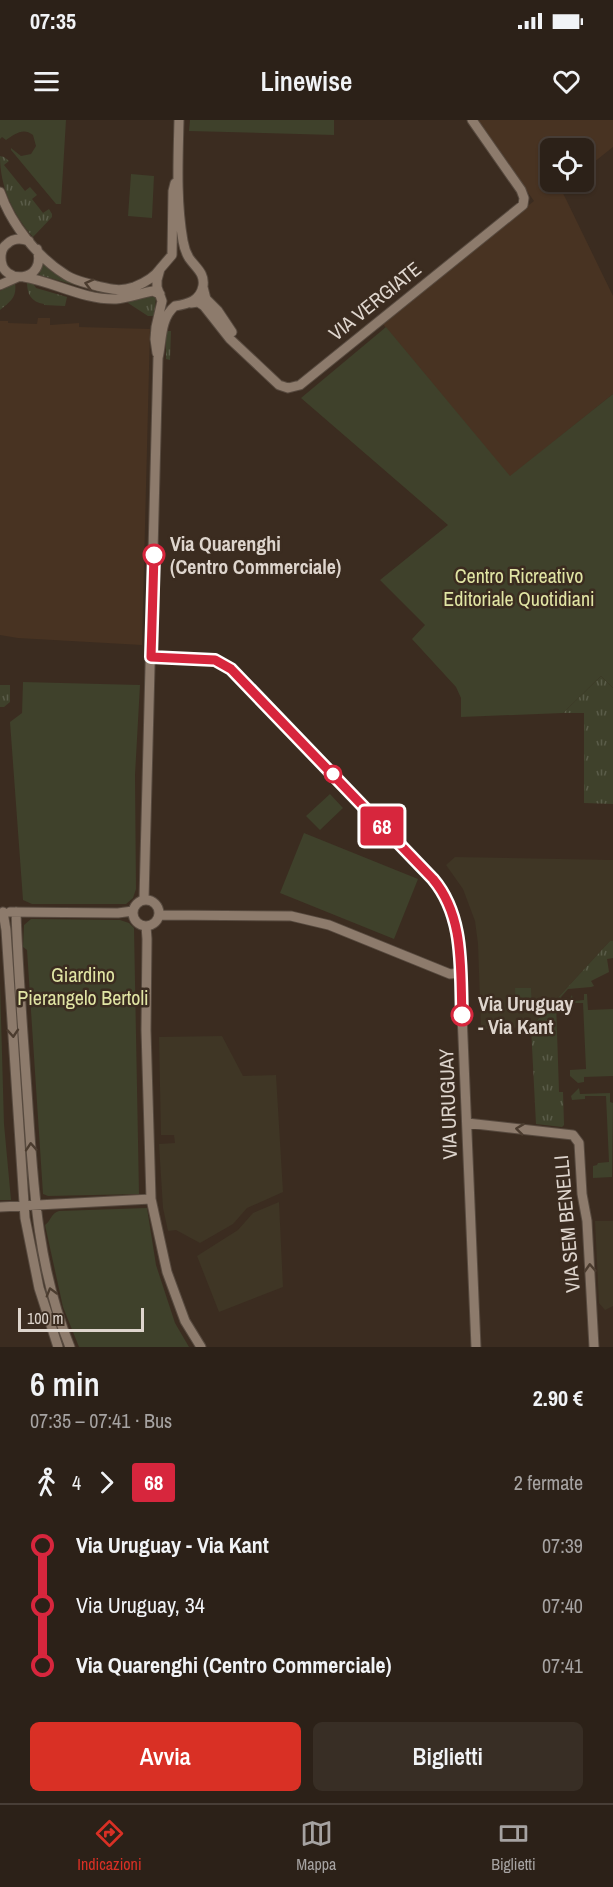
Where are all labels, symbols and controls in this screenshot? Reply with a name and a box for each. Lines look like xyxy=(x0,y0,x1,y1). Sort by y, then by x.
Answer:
text: 07:35 xyxy=(30,6,76,36)
text: Linewise xyxy=(261,63,352,99)
icon: menu xyxy=(30,65,63,98)
icon: heart xyxy=(550,65,583,98)
map controls xyxy=(540,138,594,192)
button: locate xyxy=(540,138,594,192)
street label: VIA VERGIATE xyxy=(323,255,427,346)
one-way arrow xyxy=(84,278,94,291)
place label: Via Quarenghi (Centro Commerciale) xyxy=(170,530,341,580)
marker: Via Quarenghi (Centro Commerciale) xyxy=(143,544,165,566)
park label: Centro Ricreativo Editoriale Quotidiani xyxy=(443,562,595,612)
unlabelled marker xyxy=(324,765,342,783)
line badge: 68 xyxy=(355,806,409,846)
text: 68 xyxy=(372,812,392,841)
park label: Giardino Pierangelo Bertoli xyxy=(17,961,149,1011)
place label: Via Uruguay - Via Kant xyxy=(478,990,574,1040)
marker: Via Uruguay - Via Kant xyxy=(451,1004,473,1026)
one-way arrow xyxy=(6,1029,19,1038)
street label: VIA URUGUAY xyxy=(432,1048,463,1160)
one-way arrow xyxy=(515,1123,524,1136)
one-way arrow xyxy=(25,1143,38,1152)
street label: VIA SEM BENELLI xyxy=(547,1154,586,1294)
one-way arrow xyxy=(583,1263,596,1272)
one-way arrow xyxy=(46,1287,59,1297)
scale bar xyxy=(18,1305,144,1332)
text: 100 m xyxy=(27,1307,63,1329)
text: 6 min xyxy=(30,1362,100,1406)
text: 2.90 € xyxy=(533,1383,583,1413)
text: 07:35 – 07:41 · Bus xyxy=(30,1407,172,1434)
icon: walk xyxy=(30,1466,63,1499)
icon: forward xyxy=(90,1466,123,1499)
text: 68 xyxy=(144,1468,163,1497)
text: 4 xyxy=(72,1469,81,1496)
text: 2 fermate xyxy=(514,1469,583,1496)
text: Via Uruguay - Via Kant xyxy=(76,1530,269,1560)
text: 07:39 xyxy=(542,1532,583,1559)
text: Via Uruguay, 34 xyxy=(76,1590,205,1620)
text: 07:40 xyxy=(542,1592,583,1619)
text: Via Quarenghi (Centro Commerciale) xyxy=(76,1650,391,1680)
text: 07:41 xyxy=(542,1652,583,1679)
button: Avvia xyxy=(30,1722,301,1791)
button: Biglietti xyxy=(313,1722,583,1791)
tab: Indicazioni xyxy=(77,1817,142,1875)
tab: Mappa xyxy=(296,1817,336,1875)
tab: Biglietti xyxy=(491,1817,536,1875)

